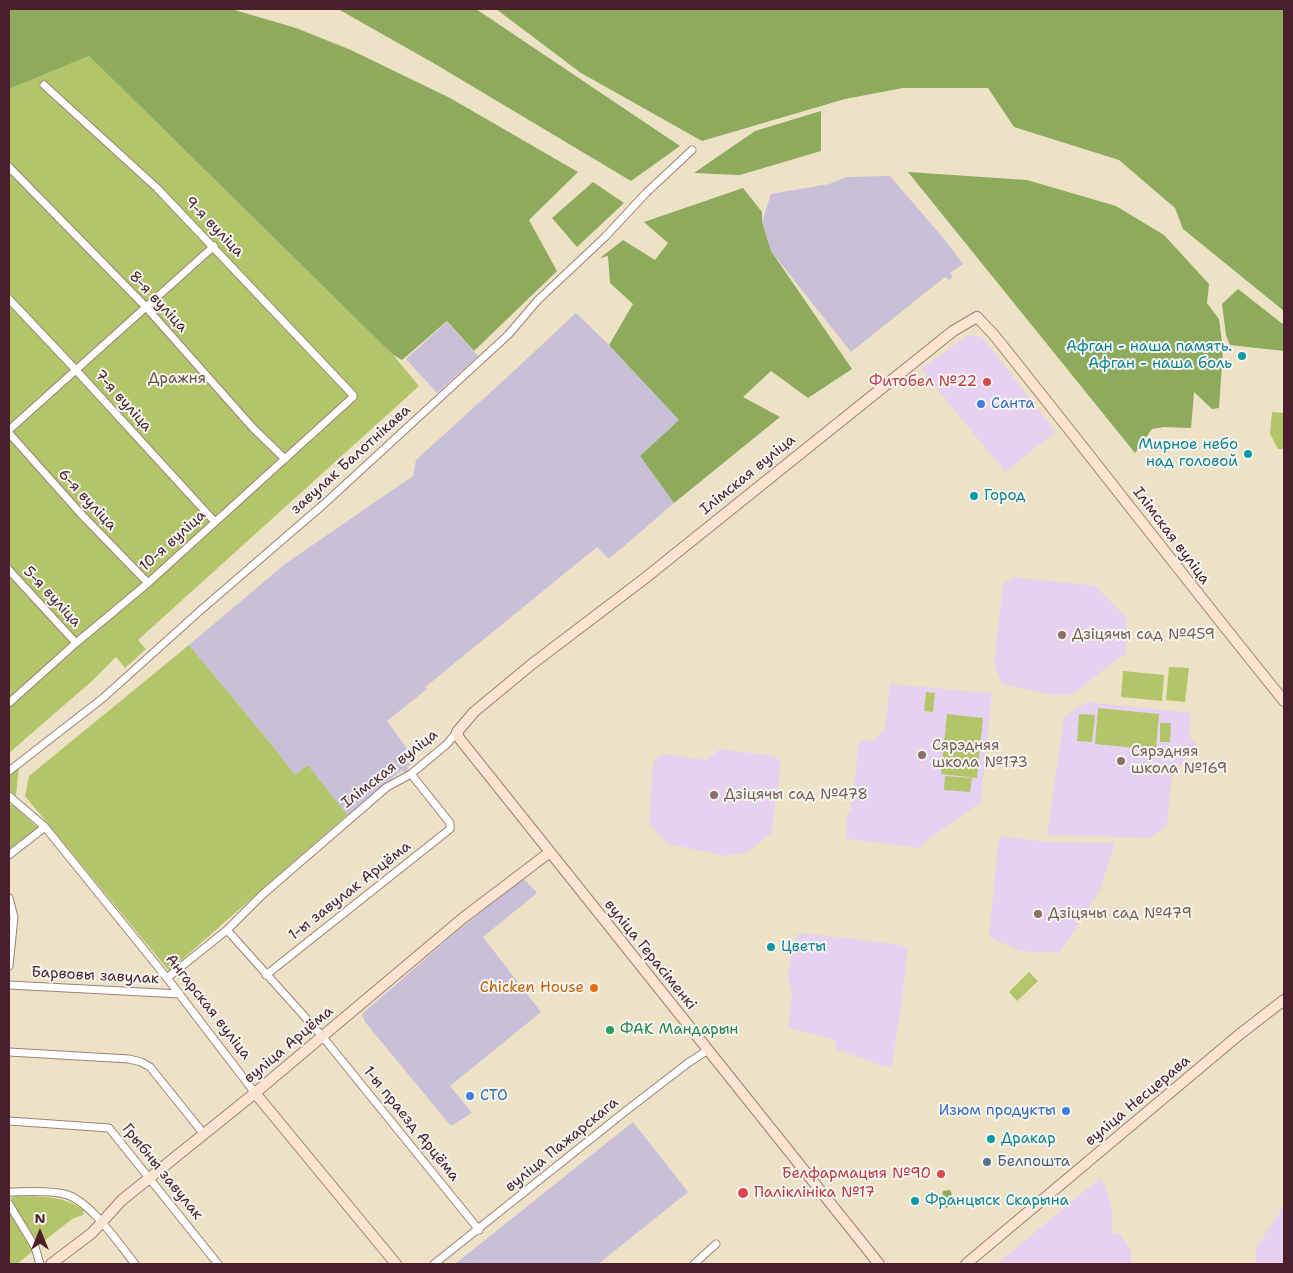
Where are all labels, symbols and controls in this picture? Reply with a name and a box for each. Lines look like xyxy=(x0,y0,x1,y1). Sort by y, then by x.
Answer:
street label: 9-я вуліца xyxy=(181,193,247,261)
street label: 8-я вуліца xyxy=(125,268,191,336)
place label: Афган - наша память. Афган - наша боль xyxy=(1066,338,1232,373)
marker: Афган - наша память. Афган - наша боль xyxy=(1236,350,1248,362)
street label: 7-я вуліца xyxy=(91,366,155,436)
park label: Дражня xyxy=(148,370,206,388)
place label: Фитобел №22 xyxy=(869,373,977,391)
marker: Фитобел №22 xyxy=(981,376,993,388)
place label: Санта xyxy=(991,395,1035,413)
marker: Санта xyxy=(975,398,987,410)
street label: завулак Балотнікава xyxy=(287,401,415,519)
street label: Ілімская вуліца xyxy=(697,431,799,519)
place label: Мирное небо над головой xyxy=(1138,436,1238,471)
marker: Мирное небо над головой xyxy=(1242,448,1254,460)
street label: 6-я вуліца xyxy=(54,466,120,534)
street label: Ілімская вуліца xyxy=(1128,484,1214,588)
place label: Город xyxy=(984,487,1026,505)
marker: Город xyxy=(968,490,980,502)
street label: 10-я вуліца xyxy=(136,506,210,576)
street label: 5-я вуліца xyxy=(19,563,85,631)
place label: Дзіцячы сад №459 xyxy=(1072,626,1215,644)
marker: Дзіцячы сад №459 xyxy=(1056,629,1068,641)
street label: Ілімская вуліца xyxy=(338,726,442,812)
place label: Сярэдняя школа №173 xyxy=(932,737,1028,772)
place label: Сярэдняя школа №169 xyxy=(1131,743,1227,778)
marker: Сярэдняя школа №173 xyxy=(916,749,928,761)
marker: Сярэдняя школа №169 xyxy=(1115,755,1127,767)
place label: Дзіцячы сад №478 xyxy=(724,786,868,804)
marker: Дзіцячы сад №478 xyxy=(708,789,720,801)
street label: 1-ы завулак Арцёма xyxy=(285,838,415,944)
street label: вуліца Герасіменкі xyxy=(600,896,700,1014)
place label: Дзіцячы сад №479 xyxy=(1048,905,1192,923)
marker: Дзіцячы сад №479 xyxy=(1032,908,1044,920)
place label: Цветы xyxy=(781,938,826,956)
marker: Цветы xyxy=(765,941,777,953)
street label: Ангарская вуліца xyxy=(161,951,255,1063)
street label: Барвовы завулак xyxy=(31,964,159,988)
place label: Chicken House xyxy=(480,979,584,997)
marker: Chicken House xyxy=(588,982,600,994)
street label: вуліца Арцёма xyxy=(241,1003,337,1087)
place label: ФАК Мандарын xyxy=(620,1021,738,1039)
marker: ФАК Мандарын xyxy=(604,1024,616,1036)
street label: вуліца Несцерава xyxy=(1082,1052,1194,1150)
street label: 1-ы праезд Арцёма xyxy=(359,1063,463,1185)
place label: СТО xyxy=(480,1087,508,1105)
marker: СТО xyxy=(464,1090,476,1102)
street label: вуліца Пажарскага xyxy=(502,1094,622,1196)
place label: Изюм продукты xyxy=(939,1102,1056,1120)
marker: Изюм продукты xyxy=(1060,1105,1072,1117)
street label: Грыбны завулак xyxy=(118,1120,206,1224)
place label: Дракар xyxy=(1001,1130,1056,1148)
marker: Дракар xyxy=(985,1133,997,1145)
place label: Белпошта xyxy=(997,1153,1070,1171)
marker: Белпошта xyxy=(981,1156,993,1168)
place label: Белфармацыя №90 xyxy=(782,1165,931,1183)
marker: Белфармацыя №90 xyxy=(935,1168,947,1180)
place label: Паліклініка №17 xyxy=(754,1184,875,1202)
marker: Паліклініка №17 xyxy=(736,1186,750,1200)
place label: Францыск Скарына xyxy=(925,1192,1069,1210)
marker: Францыск Скарына xyxy=(909,1195,921,1207)
north arrow xyxy=(15,1208,65,1258)
text: N xyxy=(34,1209,46,1227)

